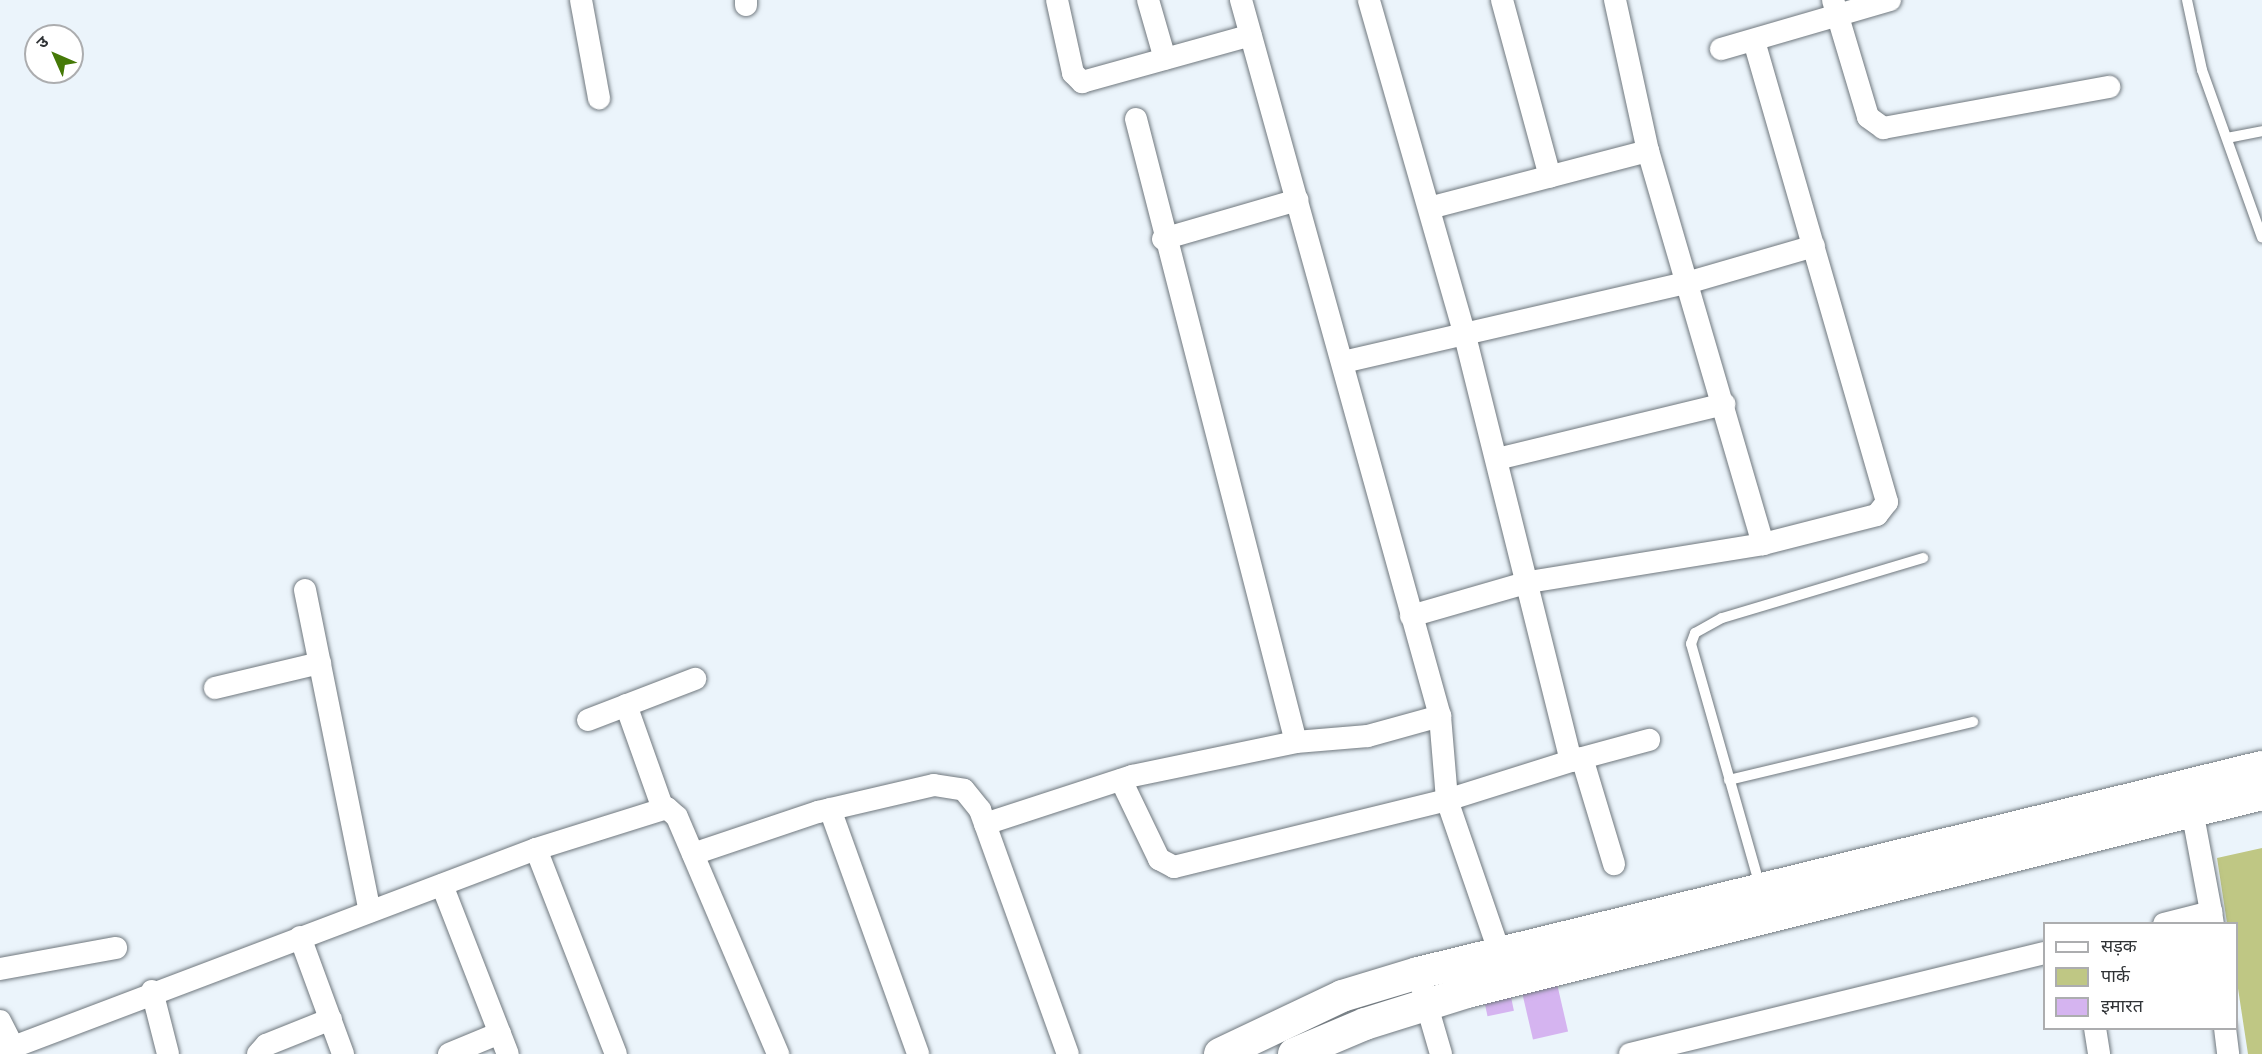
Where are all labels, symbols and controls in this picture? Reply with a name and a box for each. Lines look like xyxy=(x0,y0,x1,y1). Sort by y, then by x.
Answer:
north arrow xyxy=(24,24,84,84)
text: उ xyxy=(32,32,52,52)
legend xyxy=(2043,922,2238,1030)
text: सड़क xyxy=(2101,935,2137,957)
text: पार्क xyxy=(2101,965,2130,987)
text: इमारत xyxy=(2101,995,2143,1017)

